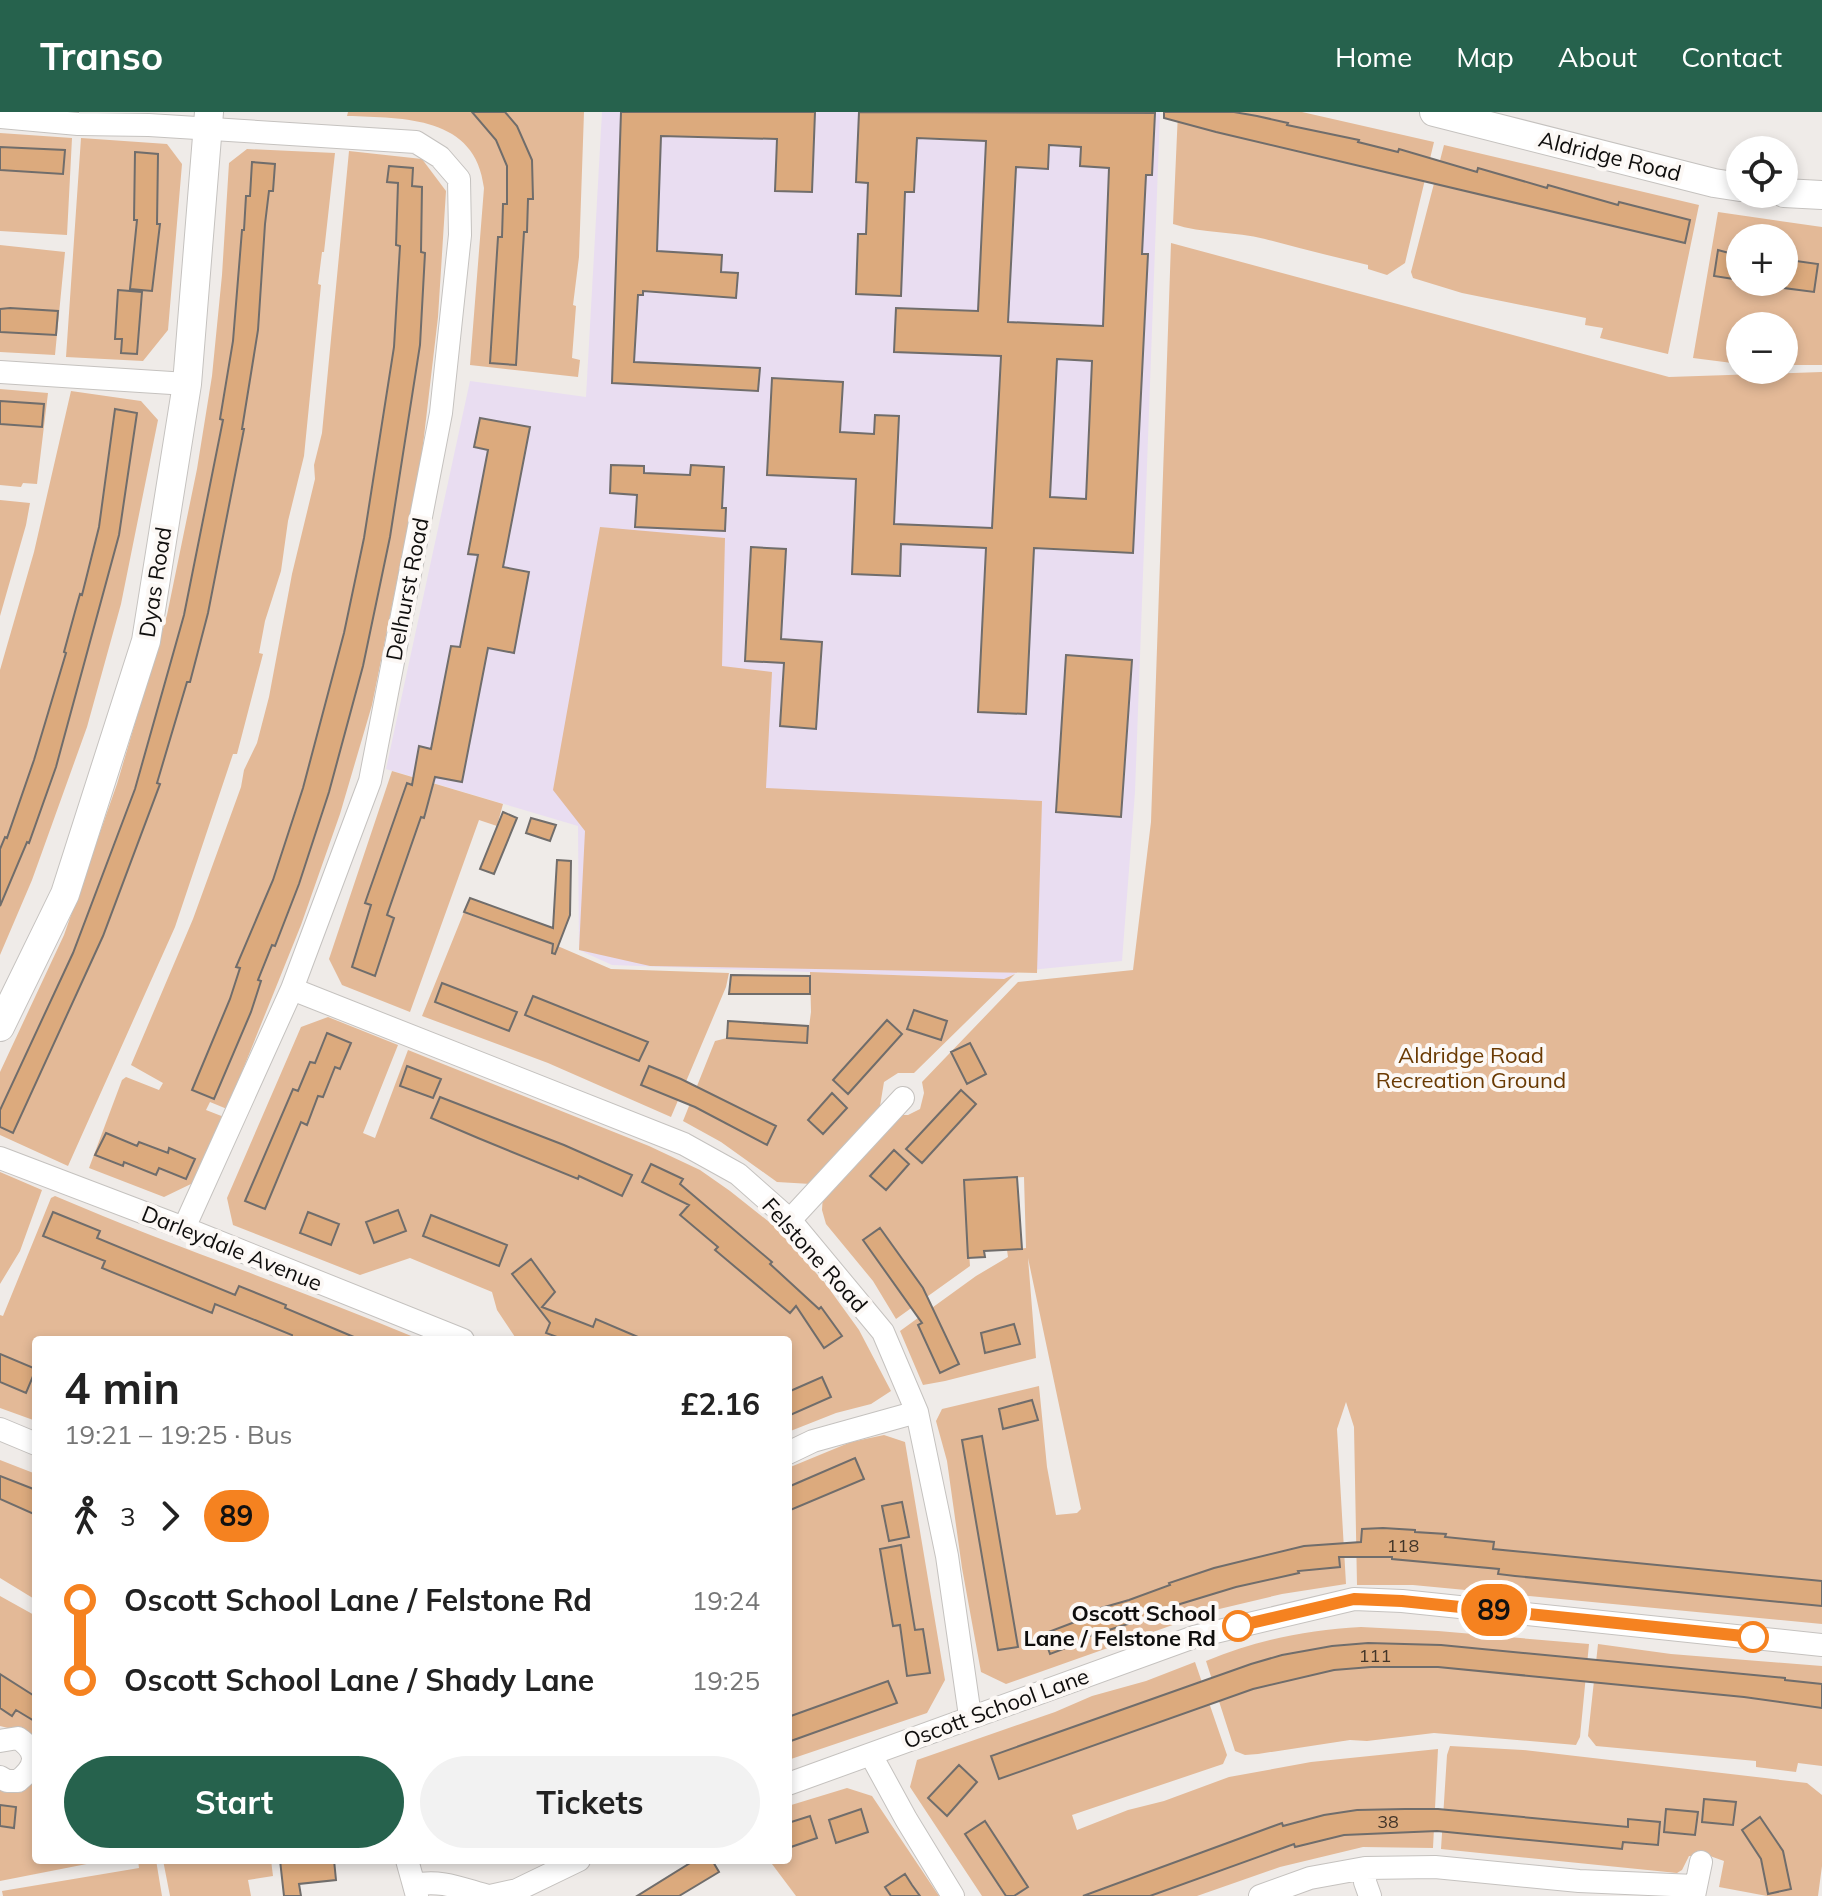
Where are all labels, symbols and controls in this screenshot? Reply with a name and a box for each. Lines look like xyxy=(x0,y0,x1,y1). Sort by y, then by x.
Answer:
text: Transo xyxy=(40,32,163,80)
text: Home xyxy=(1335,39,1412,74)
text: Map xyxy=(1456,39,1514,74)
text: About xyxy=(1558,39,1637,74)
text: Contact xyxy=(1681,39,1782,74)
street label: Aldridge Road xyxy=(1536,125,1684,187)
map controls xyxy=(1726,136,1798,384)
button: locate xyxy=(1726,136,1798,208)
button: + xyxy=(1726,224,1798,296)
button: − xyxy=(1726,312,1798,384)
street label: Delhurst Road xyxy=(379,515,435,663)
street label: Dyas Road xyxy=(132,525,178,639)
park label: Aldridge Road Recreation Ground xyxy=(1376,1041,1566,1094)
street label: Felstone Road xyxy=(756,1192,874,1318)
street label: Darleydale Avenue xyxy=(138,1199,326,1297)
text: 4 min xyxy=(64,1360,180,1415)
text: £2.16 xyxy=(681,1385,760,1423)
text: 19:21 – 19:25 · Bus xyxy=(64,1418,293,1451)
icon: walk xyxy=(64,1494,108,1538)
icon: forward xyxy=(148,1494,192,1538)
text: 89 xyxy=(220,1498,253,1533)
text: 3 xyxy=(120,1500,136,1533)
house number: 118 xyxy=(1387,1534,1419,1557)
text: Oscott School Lane / Felstone Rd xyxy=(124,1581,592,1619)
text: 19:24 xyxy=(692,1584,760,1617)
line badge: 89 xyxy=(1458,1584,1530,1636)
text: 89 xyxy=(1477,1592,1511,1627)
place label: Oscott School Lane / Felstone Rd xyxy=(1023,1599,1216,1652)
marker: Oscott School Lane / Felstone Rd xyxy=(1223,1611,1253,1641)
unlabelled marker xyxy=(1738,1622,1768,1652)
house number: 111 xyxy=(1359,1644,1391,1667)
text: Oscott School Lane / Shady Lane xyxy=(124,1661,594,1699)
street label: Oscott School Lane xyxy=(899,1661,1093,1755)
text: 19:25 xyxy=(692,1664,760,1697)
button: Start xyxy=(64,1756,404,1848)
button: Tickets xyxy=(420,1756,760,1848)
house number: 38 xyxy=(1377,1810,1399,1833)

